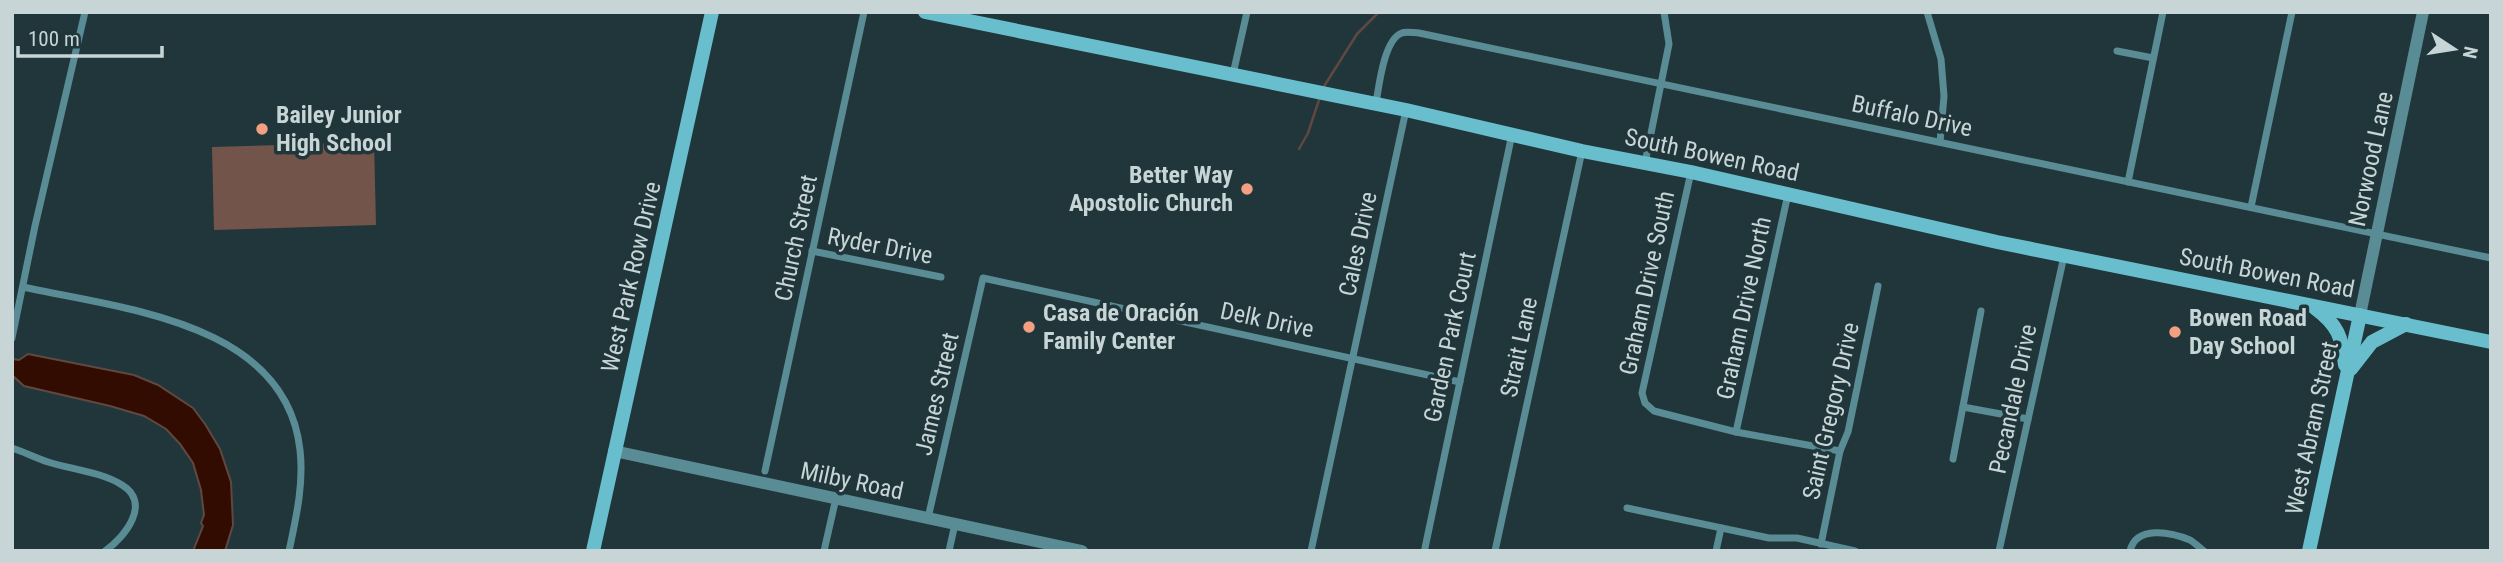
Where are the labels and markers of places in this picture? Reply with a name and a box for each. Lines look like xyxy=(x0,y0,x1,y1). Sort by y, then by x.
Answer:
place label: Bailey Junior High School xyxy=(276,101,402,157)
marker: Bailey Junior High School xyxy=(254,121,270,137)
place label: Better Way Apostolic Church xyxy=(1069,161,1233,217)
marker: Better Way Apostolic Church xyxy=(1239,181,1255,197)
place label: Casa de Oración Family Center xyxy=(1043,299,1199,355)
place label: Bowen Road Day School xyxy=(2189,304,2307,360)
marker: Casa de Oración Family Center xyxy=(1021,319,1037,335)
marker: Bowen Road Day School xyxy=(2167,324,2183,340)

